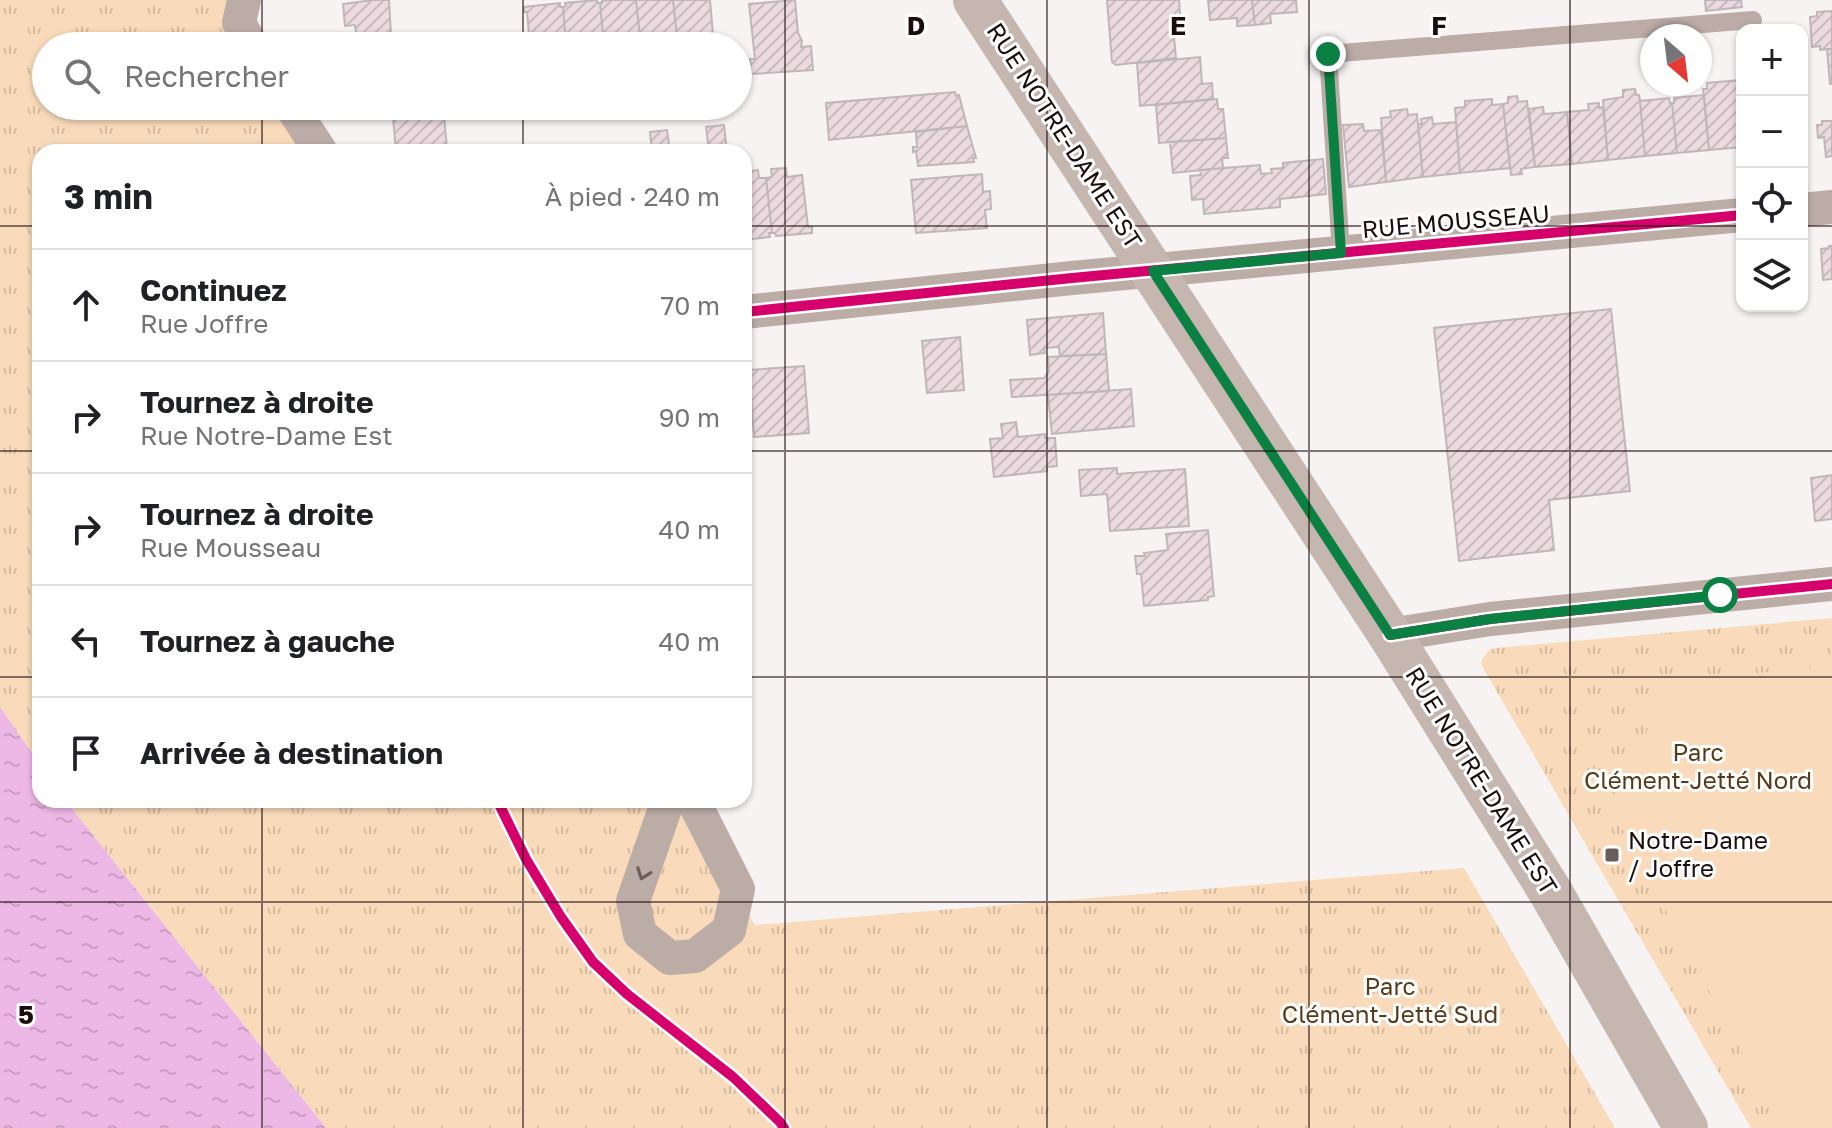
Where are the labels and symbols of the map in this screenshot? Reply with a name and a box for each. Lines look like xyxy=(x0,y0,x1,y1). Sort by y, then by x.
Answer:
text: D xyxy=(907,10,925,41)
text: E xyxy=(1170,10,1186,41)
text: F xyxy=(1431,10,1447,41)
street label: RUE NOTRE-DAME EST xyxy=(981,17,1149,253)
north arrow xyxy=(1640,24,1712,96)
route end xyxy=(1310,36,1346,72)
street label: RUE MOUSSEAU xyxy=(1361,198,1551,243)
route start xyxy=(1702,577,1738,613)
street label: RUE NOTRE-DAME EST xyxy=(1400,661,1564,900)
park label: Parc Clément-Jetté Nord xyxy=(1584,737,1812,794)
place label: Notre-Dame / Joffre xyxy=(1628,825,1768,882)
marker: Notre-Dame / Joffre xyxy=(1603,846,1621,864)
one-way arrow xyxy=(636,866,653,880)
park label: Parc Clément-Jetté Sud xyxy=(1282,971,1498,1028)
text: 5 xyxy=(18,999,34,1030)

